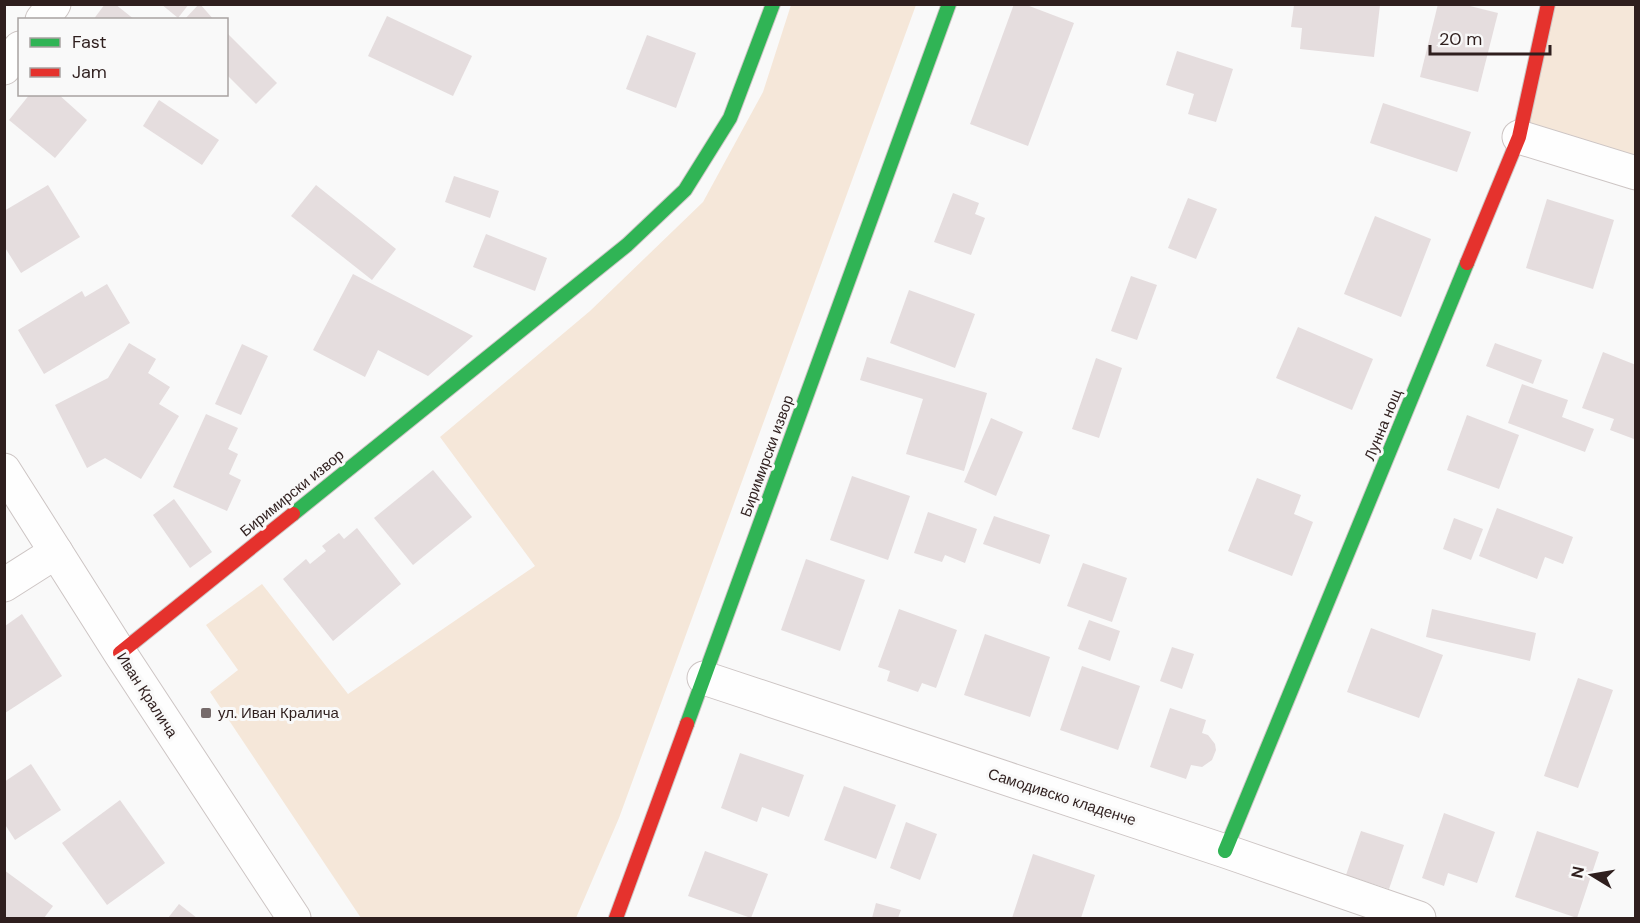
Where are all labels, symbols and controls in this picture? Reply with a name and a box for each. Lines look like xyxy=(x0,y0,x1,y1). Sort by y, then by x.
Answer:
legend xyxy=(18,18,228,96)
scale bar xyxy=(1430,18,1550,56)
text: 20 m xyxy=(1439,27,1482,51)
text: Fast xyxy=(72,30,107,54)
text: Jam xyxy=(72,60,107,84)
street label: Лунна нощ xyxy=(1360,386,1406,464)
street label: Биримирски извор xyxy=(736,392,798,520)
street label: Биримирски извор xyxy=(236,445,348,541)
street label: Иван Кралича xyxy=(112,648,182,742)
place label: ул. Иван Кралича xyxy=(218,703,339,723)
marker: ул. Иван Кралича xyxy=(199,706,213,720)
street label: Самодивско кладенче xyxy=(985,764,1139,830)
north arrow xyxy=(1562,845,1622,905)
text: N xyxy=(1566,865,1589,880)

